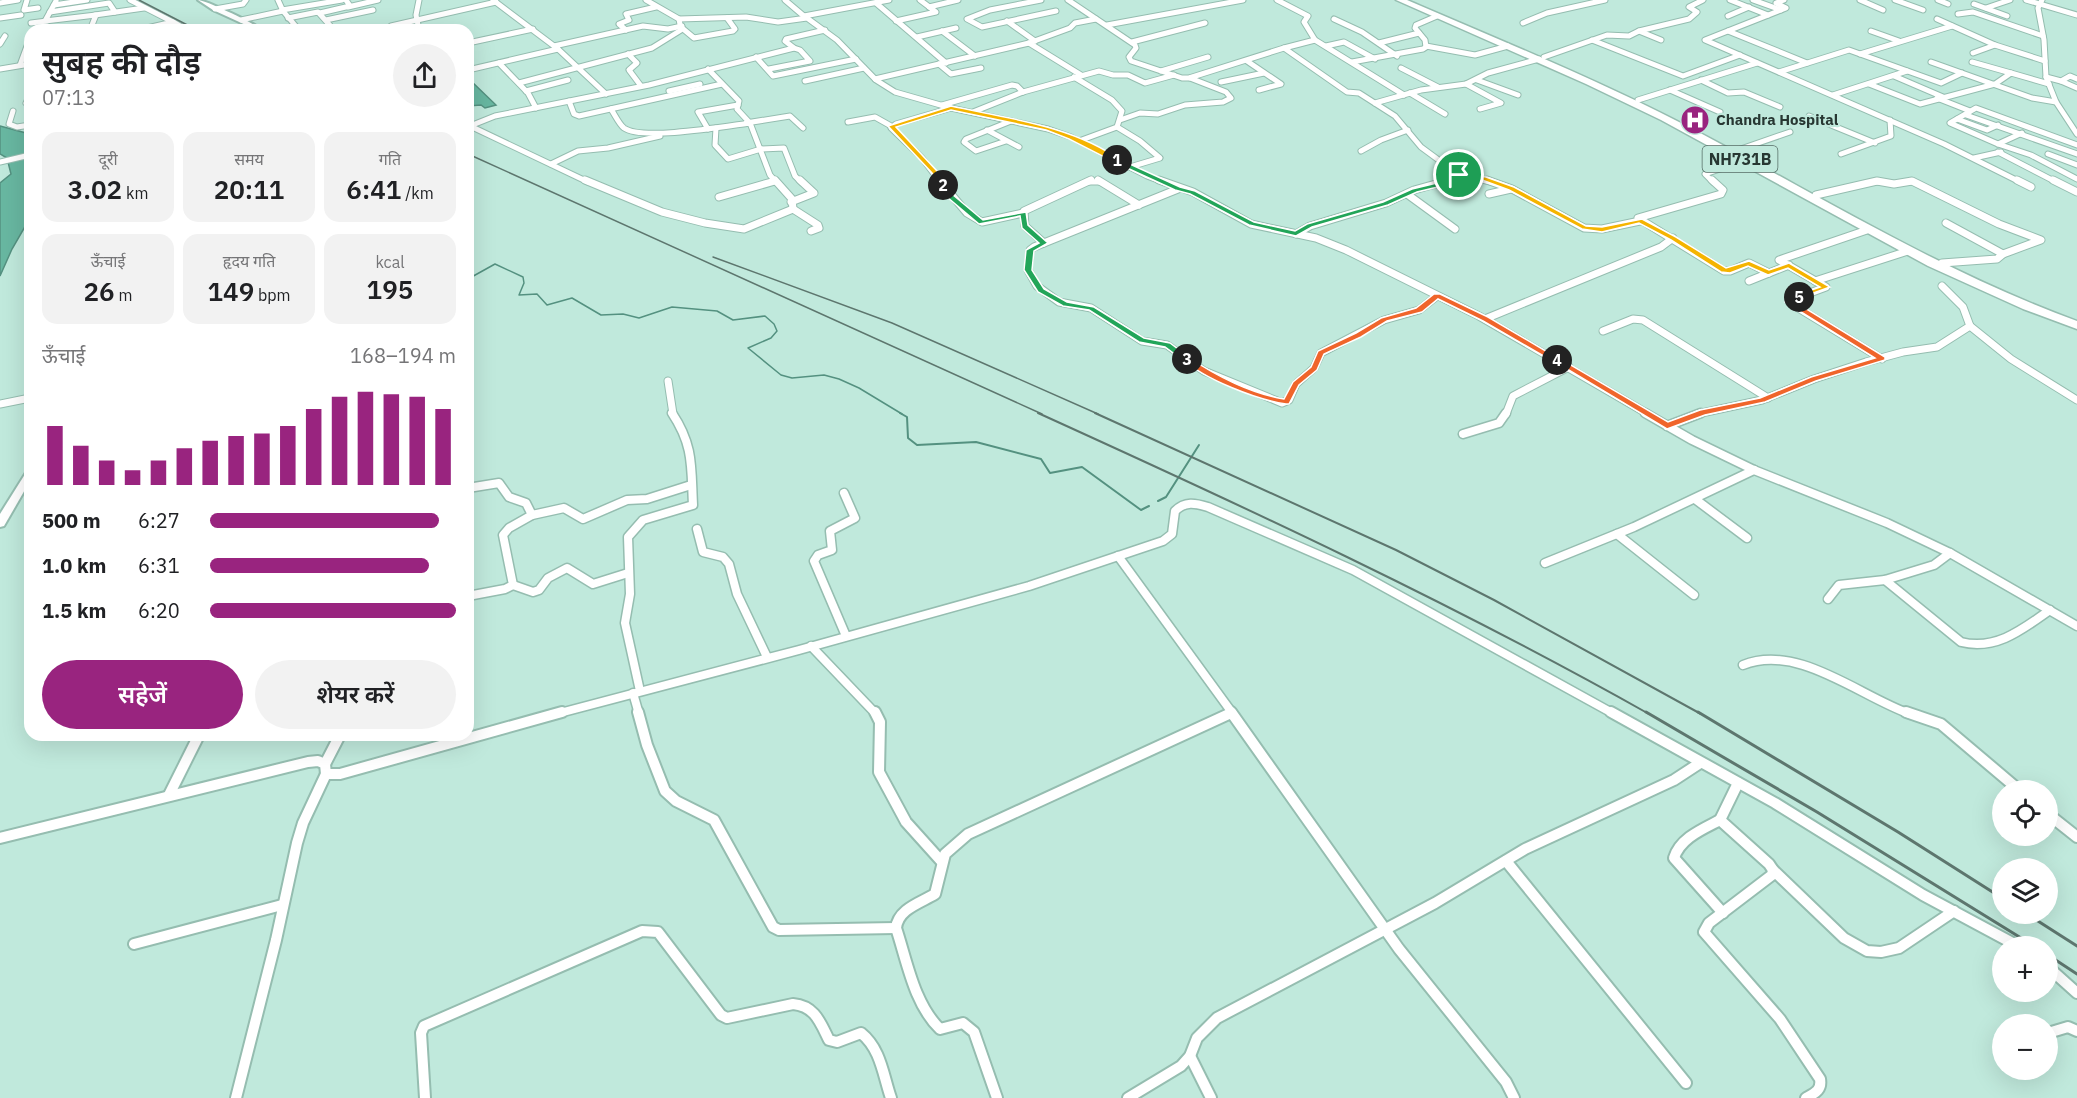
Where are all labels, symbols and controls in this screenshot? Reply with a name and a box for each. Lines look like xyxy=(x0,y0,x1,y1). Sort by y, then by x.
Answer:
text: सुबह की दौड़ xyxy=(42,40,201,83)
button: share xyxy=(393,44,456,107)
text: 07:13 xyxy=(42,84,96,111)
hospital icon: Chandra Hospital xyxy=(1679,104,1711,136)
place label: Chandra Hospital xyxy=(1716,110,1839,129)
pin: 1 xyxy=(1102,145,1132,175)
road number: NH731B xyxy=(1702,146,1778,172)
text: दूरी xyxy=(98,149,118,169)
text: समय xyxy=(234,149,264,169)
text: गति xyxy=(379,149,401,169)
pin xyxy=(1433,149,1484,200)
text: 1 xyxy=(1112,150,1122,170)
icon: arrive xyxy=(1442,158,1475,191)
pin: 2 xyxy=(928,170,958,200)
text: 3.02 xyxy=(68,172,122,206)
text: 20:11 xyxy=(214,172,284,206)
text: 6:41 xyxy=(346,172,401,206)
text: 2 xyxy=(938,175,948,195)
text: km xyxy=(122,183,148,203)
text: /km xyxy=(401,183,434,203)
text: ऊँचाई xyxy=(91,251,125,271)
text: हृदय गति xyxy=(223,251,275,271)
text: kcal xyxy=(375,252,405,272)
text: 195 xyxy=(367,272,413,306)
text: 26 xyxy=(84,274,115,308)
text: 149 xyxy=(207,274,254,308)
pin: 5 xyxy=(1784,282,1814,312)
text: m xyxy=(115,285,132,305)
text: bpm xyxy=(254,285,291,305)
text: 5 xyxy=(1794,287,1804,307)
text: ऊँचाई xyxy=(42,342,85,369)
text: 168–194 m xyxy=(350,342,456,369)
pin: 3 xyxy=(1172,344,1202,374)
pin: 4 xyxy=(1542,345,1572,375)
text: 3 xyxy=(1182,349,1192,369)
text: 4 xyxy=(1552,350,1562,370)
text: 500 m xyxy=(42,507,101,534)
text: 6:27 xyxy=(138,507,180,534)
text: 1.0 km xyxy=(42,552,106,579)
text: 6:31 xyxy=(138,552,180,579)
text: 1.5 km xyxy=(42,597,106,624)
text: 6:20 xyxy=(138,597,180,624)
button: सहेजें xyxy=(42,660,243,729)
button: शेयर करें xyxy=(255,660,456,729)
map controls xyxy=(1992,780,2058,1080)
button: locate xyxy=(1992,780,2058,846)
button: layers xyxy=(1992,858,2058,924)
button: + xyxy=(1992,936,2058,1002)
button: − xyxy=(1992,1014,2058,1080)

